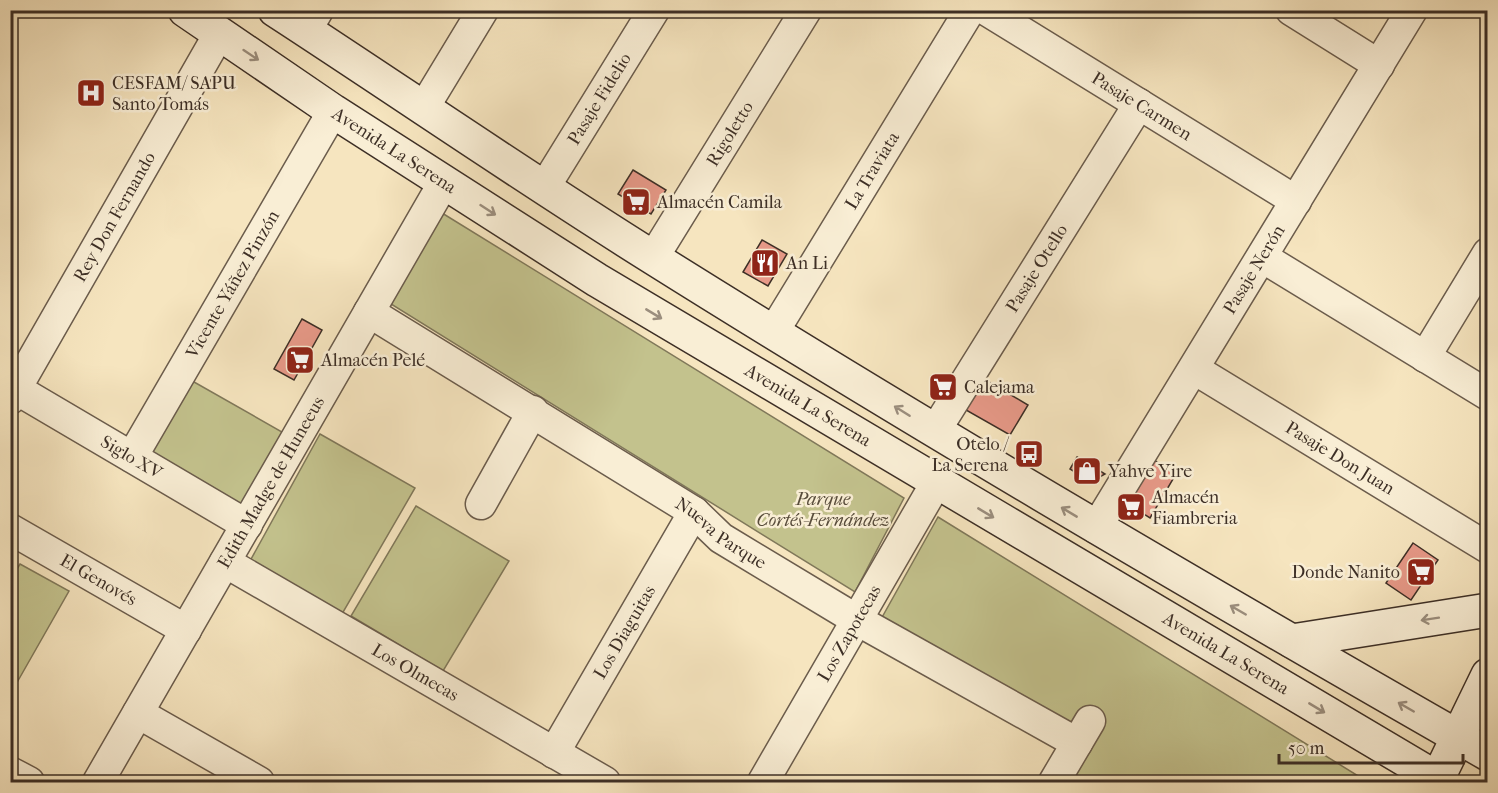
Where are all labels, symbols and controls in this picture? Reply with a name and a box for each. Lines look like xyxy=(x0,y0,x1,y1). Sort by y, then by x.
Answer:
one-way arrow xyxy=(242,49,258,61)
street label: Pasaje Fidelio xyxy=(563,49,636,149)
street label: Pasaje Carmen xyxy=(1088,68,1196,145)
place label: CESFAM/ SAPU Santo Tomás xyxy=(112,73,236,115)
hospital icon: CESFAM/ SAPU Santo Tomás xyxy=(75,77,107,109)
street label: Rigoletto xyxy=(702,98,758,170)
street label: Avenida La Serena xyxy=(327,103,461,198)
street label: La Traviata xyxy=(841,128,904,213)
street label: Rey Don Fernando xyxy=(69,148,160,286)
supermarket icon: Almacén Camila xyxy=(620,186,652,218)
place label: Almacén Camila xyxy=(656,192,783,213)
one-way arrow xyxy=(480,204,497,217)
street label: Vicente Yáñez Pinzón xyxy=(181,206,284,363)
street label: Pasaje Otello xyxy=(1002,220,1072,316)
street label: Pasaje Nerón xyxy=(1219,221,1290,318)
restaurant icon: An Li xyxy=(749,247,781,279)
place label: An Li xyxy=(785,253,829,274)
one-way arrow xyxy=(645,308,662,320)
supermarket icon: Almacén Pelé xyxy=(284,344,316,376)
place label: Almacén Pelé xyxy=(320,350,425,371)
street label: Avenida La Serena xyxy=(740,360,875,452)
supermarket icon: Calejama xyxy=(927,371,959,403)
place label: Calejama xyxy=(964,377,1035,398)
street label: Edith Madge de Huneeus xyxy=(213,392,329,572)
one-way arrow xyxy=(894,404,911,416)
street label: Pasaje Don Juan xyxy=(1281,417,1399,500)
street label: Siglo XV xyxy=(97,431,167,484)
place label: Otelo / La Serena xyxy=(931,434,1010,476)
bus stop icon: Otelo / La Serena xyxy=(1013,438,1045,470)
shop icon: Yahve Yire xyxy=(1071,455,1103,487)
place label: Yahve Yire xyxy=(1107,461,1192,482)
place label: Almacén Fiambreria xyxy=(1151,487,1238,529)
park label: Parque Cortés-Fernández xyxy=(757,489,889,531)
supermarket icon: Almacén Fiambreria xyxy=(1115,491,1147,523)
street label: Nueva Parque xyxy=(671,493,770,574)
one-way arrow xyxy=(1061,505,1078,517)
one-way arrow xyxy=(977,507,994,519)
street label: El Genovés xyxy=(56,550,141,611)
supermarket icon: Donde Nanito xyxy=(1405,556,1437,588)
place label: Donde Nanito xyxy=(1292,562,1400,583)
street label: Los Diaguitas xyxy=(589,581,660,683)
street label: Los Zapotecas xyxy=(813,581,886,685)
one-way arrow xyxy=(1229,603,1246,615)
street label: Avenida La Serena xyxy=(1158,608,1293,700)
one-way arrow xyxy=(1420,614,1440,625)
street label: Los Olmecas xyxy=(368,639,462,706)
one-way arrow xyxy=(1398,701,1416,712)
one-way arrow xyxy=(1308,702,1325,714)
scale bar xyxy=(1279,727,1464,765)
text: 50 m xyxy=(1288,738,1325,759)

